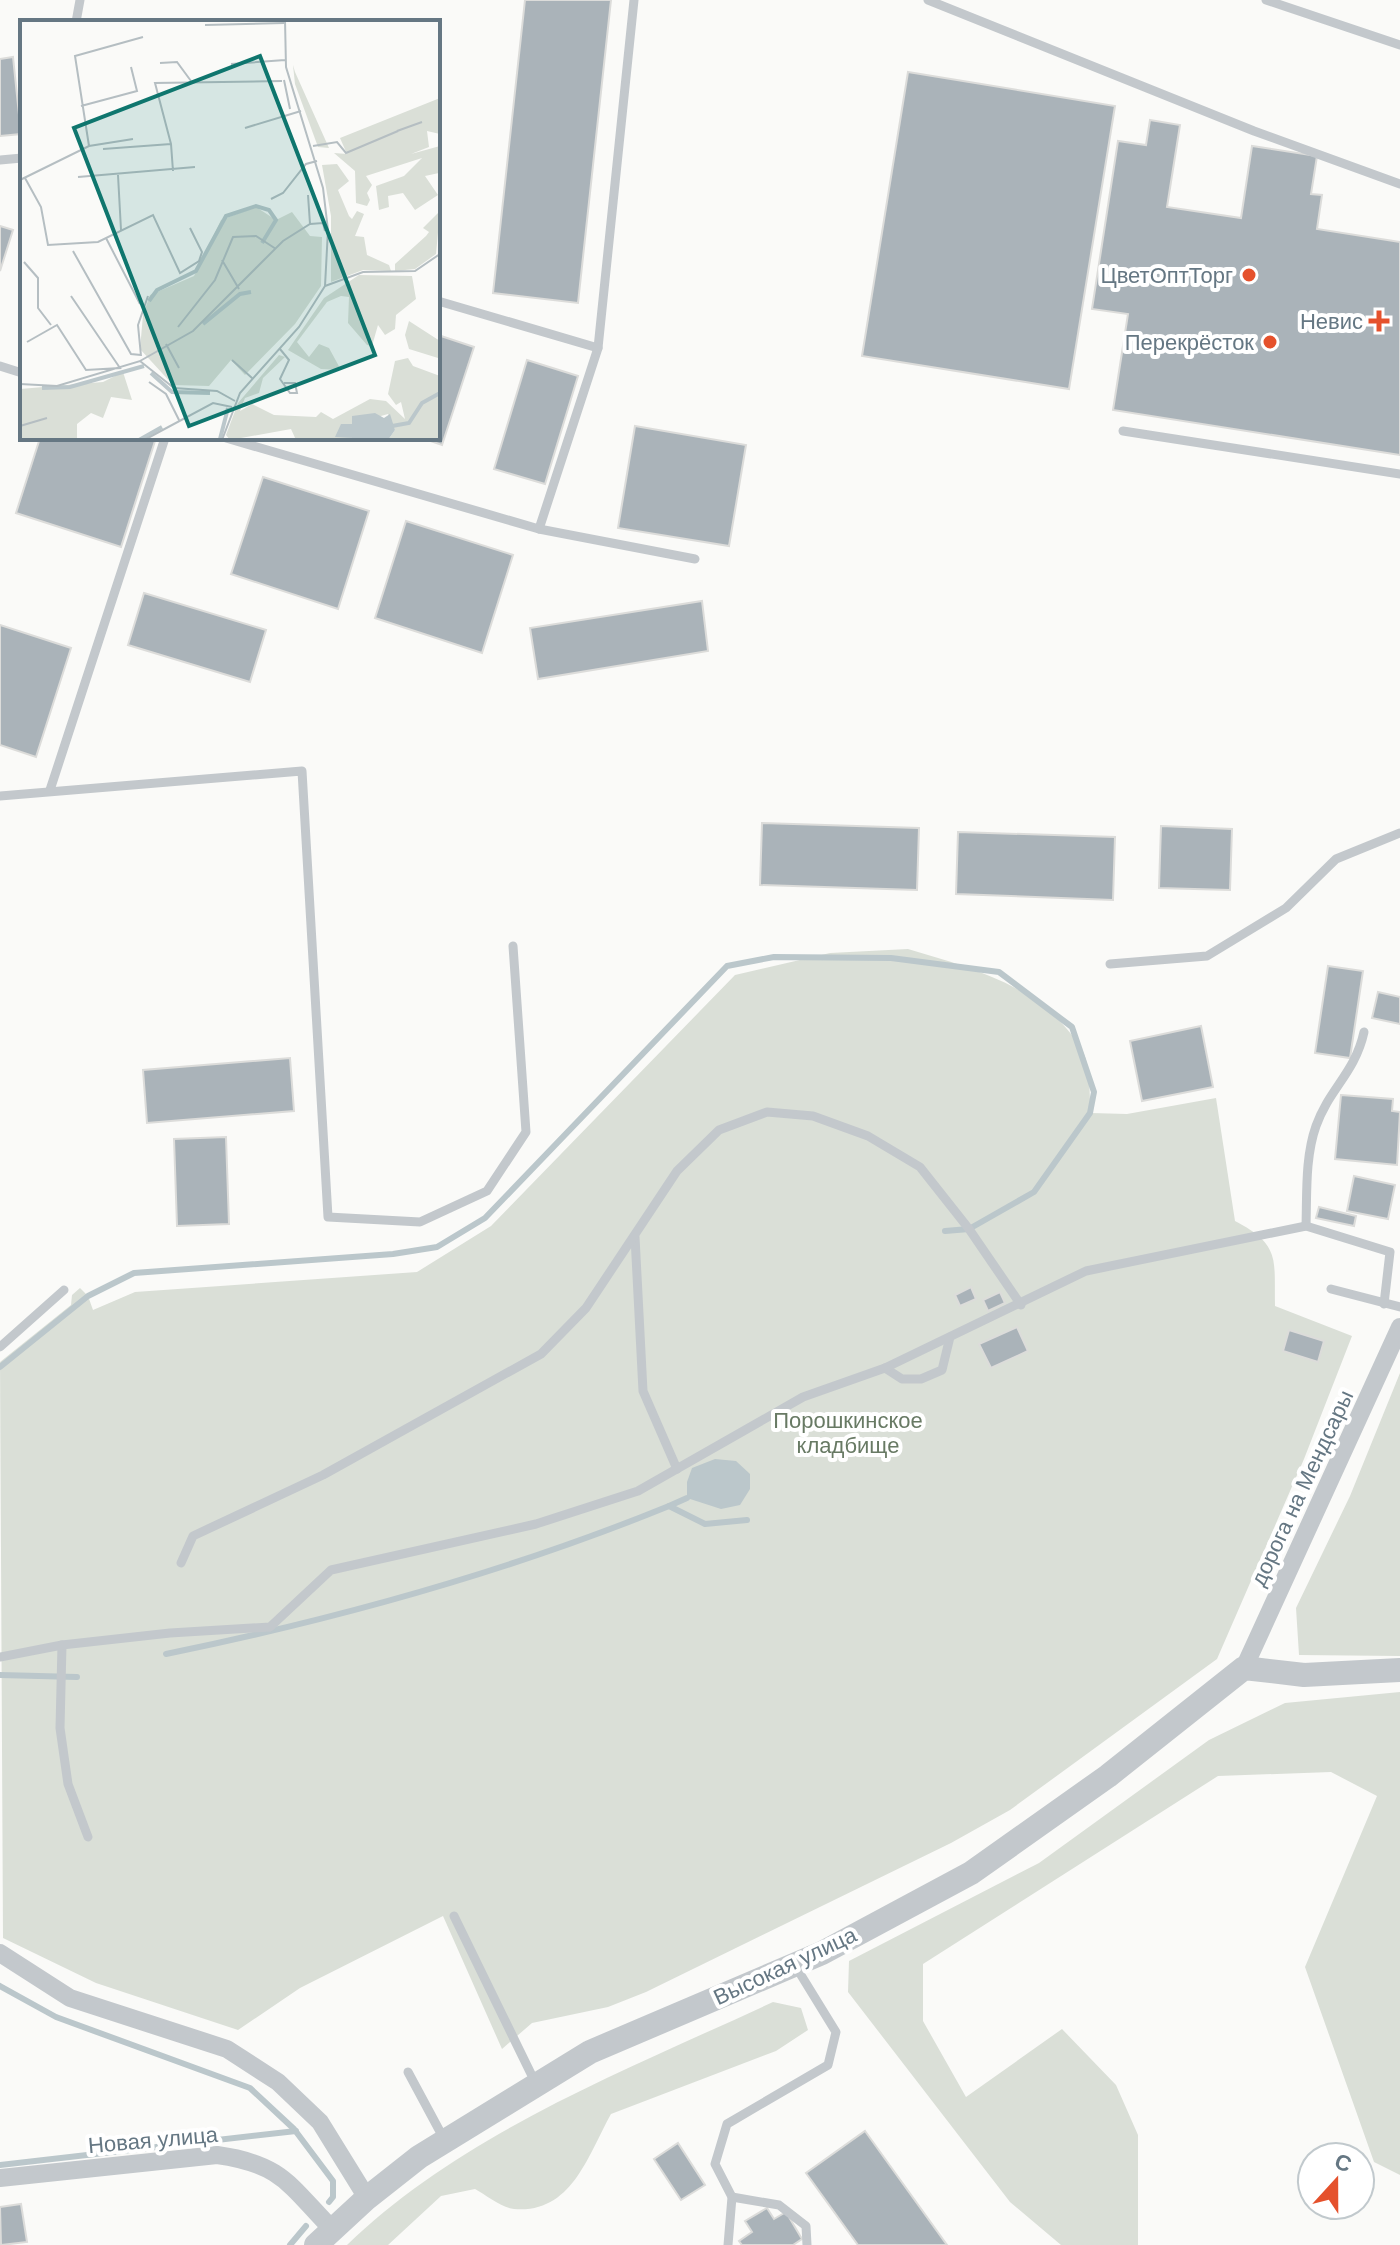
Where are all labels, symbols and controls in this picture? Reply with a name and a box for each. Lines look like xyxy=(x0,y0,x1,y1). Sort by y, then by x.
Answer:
inset map xyxy=(20,20,440,440)
place label: ЦветОптТорг xyxy=(1100,263,1233,288)
marker: ЦветОптТорг xyxy=(1240,266,1258,284)
place label: Невис xyxy=(1300,309,1363,334)
marker: Невис xyxy=(1370,312,1388,330)
place label: Перекрёсток xyxy=(1125,330,1254,355)
marker: Перекрёсток xyxy=(1261,333,1279,351)
street label: дорога на Мендсары xyxy=(1246,1386,1358,1590)
park label: Порошкинское кладбище xyxy=(773,1408,923,1458)
street label: Высокая улица xyxy=(710,1922,861,2010)
street label: Новая улица xyxy=(87,2122,220,2158)
north arrow xyxy=(1296,2141,1376,2221)
text: С xyxy=(1331,2148,1355,2177)

